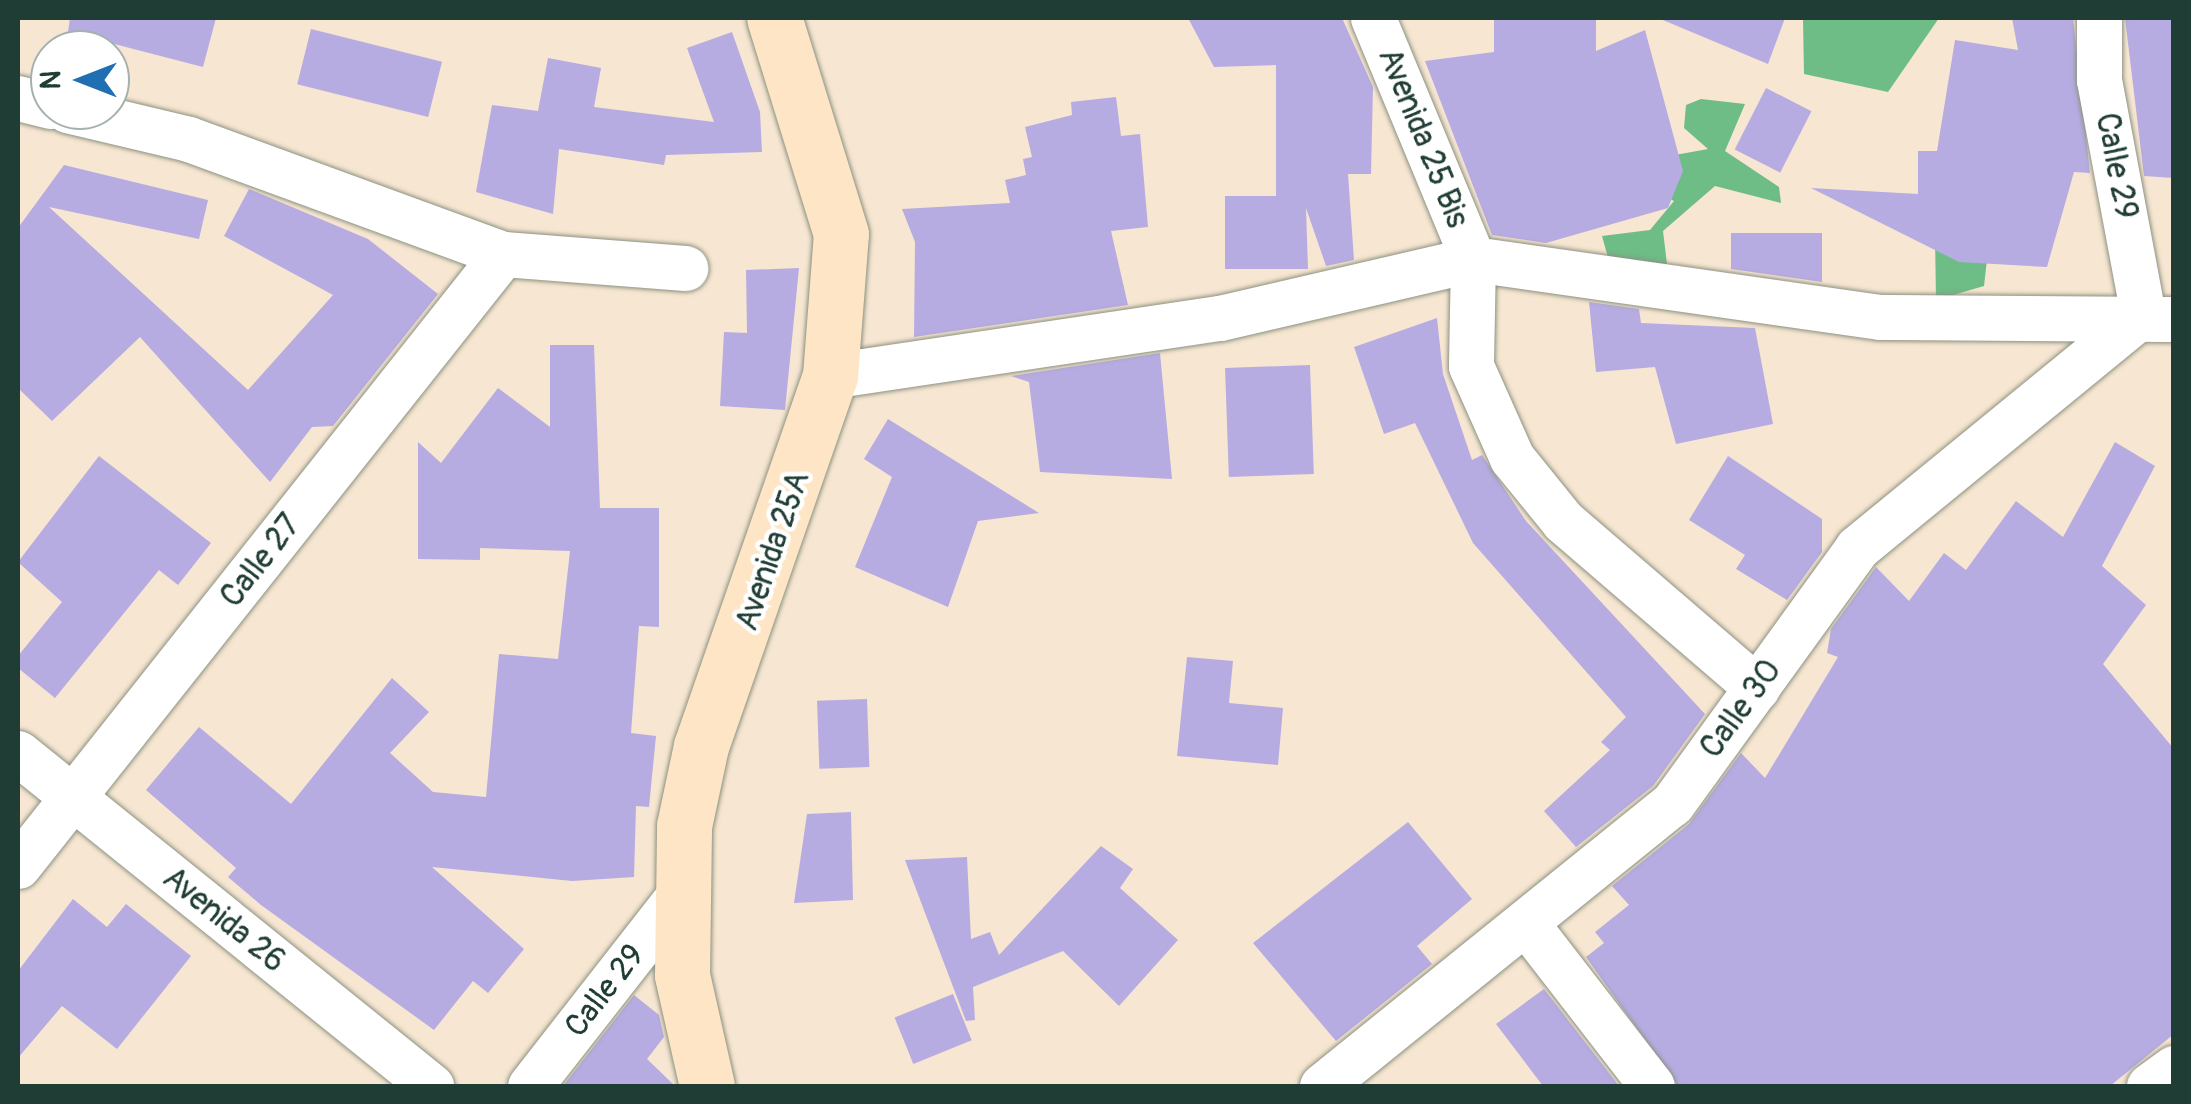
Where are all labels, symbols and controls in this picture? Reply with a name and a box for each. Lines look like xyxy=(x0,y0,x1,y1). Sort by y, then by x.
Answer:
north arrow xyxy=(30,30,130,130)
street label: Avenida 25 Bis xyxy=(1370,43,1476,233)
text: N xyxy=(34,71,69,89)
street label: Calle 29 xyxy=(2087,110,2145,222)
street label: Avenida 25A xyxy=(728,466,818,636)
street label: Calle 27 xyxy=(213,507,309,615)
street label: Calle 30 xyxy=(1692,652,1790,766)
street label: Avenida 26 xyxy=(155,859,293,981)
street label: Calle 29 xyxy=(557,937,653,1045)

